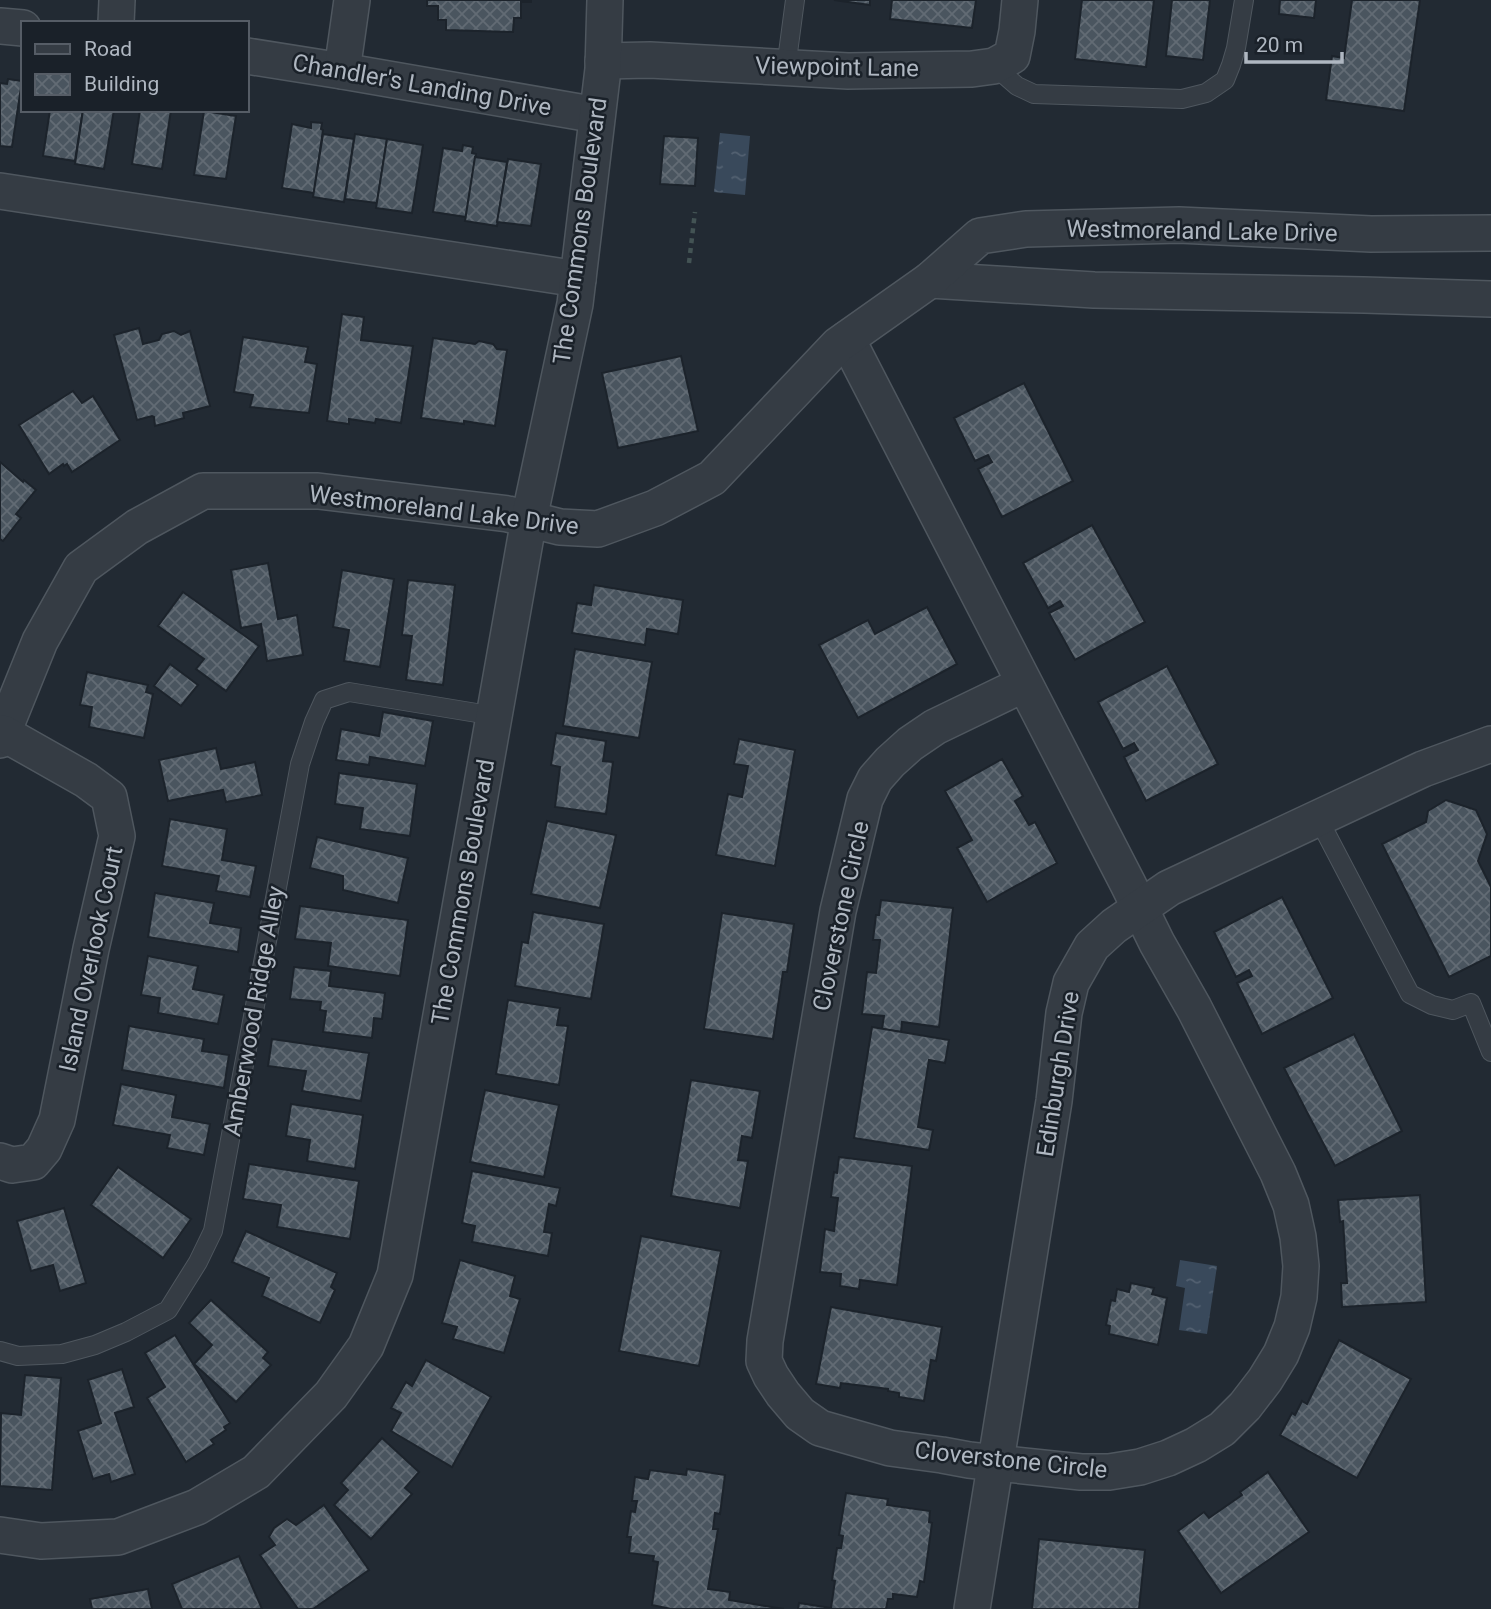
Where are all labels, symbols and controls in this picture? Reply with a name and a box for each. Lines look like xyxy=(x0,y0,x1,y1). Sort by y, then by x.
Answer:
legend xyxy=(21,21,248,112)
scale bar xyxy=(1246,21,1342,65)
text: 20 m xyxy=(1256,33,1303,57)
text: Road xyxy=(84,37,132,61)
street label: Chandler's Landing Drive xyxy=(290,48,554,122)
street label: Viewpoint Lane xyxy=(755,52,919,82)
text: Building xyxy=(84,72,159,96)
street label: The Commons Boulevard xyxy=(547,96,613,366)
street label: Westmoreland Lake Drive xyxy=(1066,215,1338,247)
street label: Westmoreland Lake Drive xyxy=(308,480,580,540)
street label: The Commons Boulevard xyxy=(426,757,500,1027)
street label: Cloverstone Circle xyxy=(807,818,875,1014)
street label: Island Overlook Court xyxy=(53,844,129,1074)
street label: Amberwood Ridge Alley xyxy=(218,883,290,1138)
street label: Edinburgh Drive xyxy=(1031,989,1085,1159)
street label: Cloverstone Circle xyxy=(913,1436,1109,1484)

